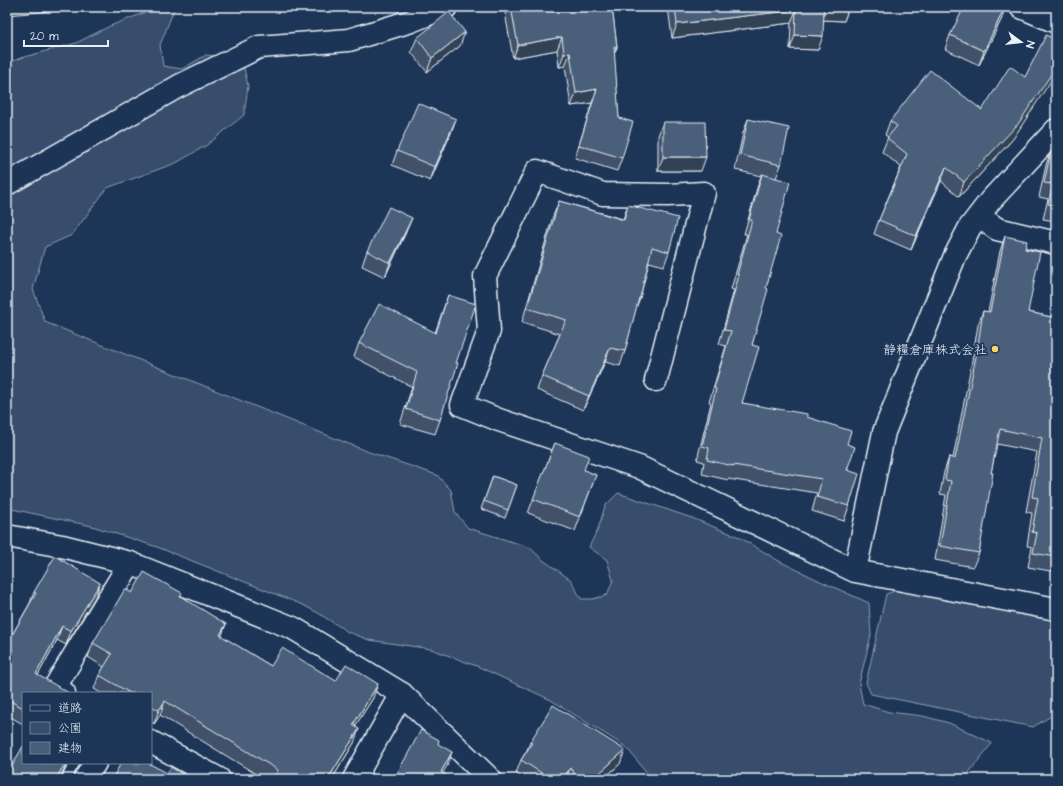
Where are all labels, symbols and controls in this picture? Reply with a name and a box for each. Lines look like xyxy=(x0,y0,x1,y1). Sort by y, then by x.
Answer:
scale bar xyxy=(24,22,108,48)
north arrow xyxy=(1001,22,1041,62)
text: 20 m xyxy=(30,28,59,45)
text: N xyxy=(1022,39,1038,50)
place label: 静糧倉庫株式会社 xyxy=(883,341,987,359)
marker: 静糧倉庫株式会社 xyxy=(990,344,1000,354)
legend xyxy=(22,692,152,764)
text: 道路 xyxy=(58,700,82,717)
text: 公園 xyxy=(58,720,82,737)
text: 建物 xyxy=(58,740,82,757)

